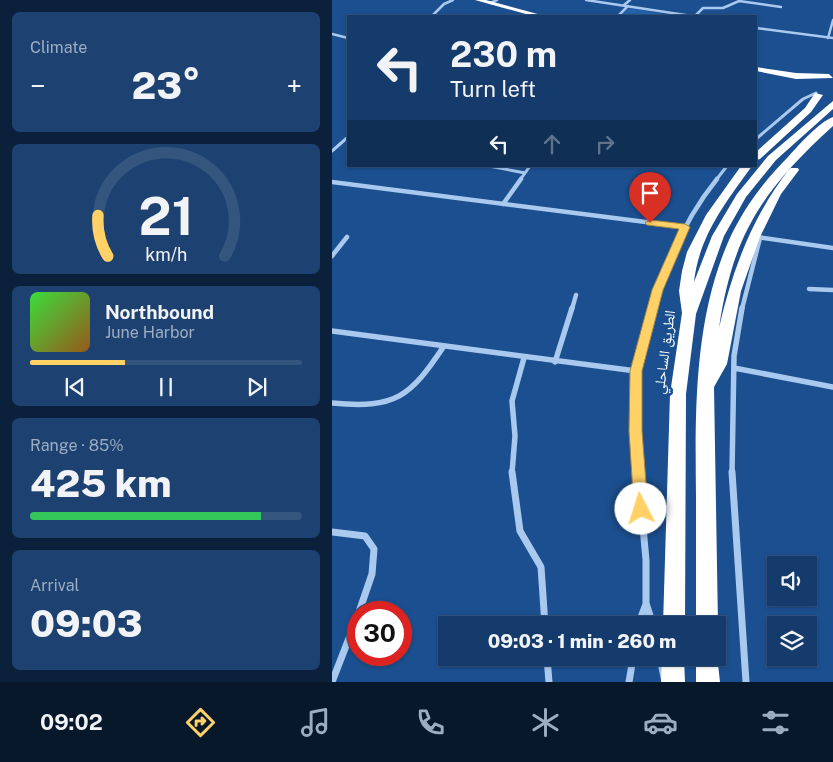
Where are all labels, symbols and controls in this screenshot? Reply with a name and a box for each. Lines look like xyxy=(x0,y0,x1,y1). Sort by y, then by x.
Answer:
text: 230 m xyxy=(450,34,557,75)
icon: left xyxy=(367,35,432,100)
text: Climate xyxy=(30,38,87,57)
text: 23° xyxy=(132,63,200,108)
text: − xyxy=(30,69,46,102)
text: + xyxy=(286,69,302,102)
text: Turn left xyxy=(450,76,536,102)
icon: left xyxy=(485,130,513,158)
icon: ahead xyxy=(538,130,566,158)
icon: right xyxy=(591,130,619,158)
pin xyxy=(629,172,671,223)
icon: arrive xyxy=(636,179,664,207)
text: 21 xyxy=(138,186,194,247)
text: km/h xyxy=(145,244,187,265)
text: Northbound xyxy=(105,301,214,323)
street label: الطريق الساحلي xyxy=(650,309,682,396)
text: June Harbor xyxy=(105,323,195,342)
icon: previous xyxy=(61,373,89,401)
icon: pause xyxy=(152,373,180,401)
icon: next xyxy=(243,373,271,401)
text: Range · 85% xyxy=(30,436,124,455)
text: 425 km xyxy=(30,461,172,506)
position arrow xyxy=(614,482,666,534)
map controls xyxy=(767,556,817,666)
button: sound xyxy=(767,556,817,606)
text: Arrival xyxy=(30,576,79,595)
text: 09:03 xyxy=(30,601,143,646)
speed limit sign: 30 xyxy=(347,601,412,666)
button: layers xyxy=(767,616,817,666)
text: 09:03 · 1 min · 260 m xyxy=(488,630,676,652)
icon: directions xyxy=(183,705,218,740)
icon: music xyxy=(298,705,333,740)
icon: phone xyxy=(413,705,448,740)
icon: climate xyxy=(528,705,563,740)
icon: car xyxy=(643,705,678,740)
icon: filters xyxy=(758,705,793,740)
text: 09:02 xyxy=(40,709,103,735)

